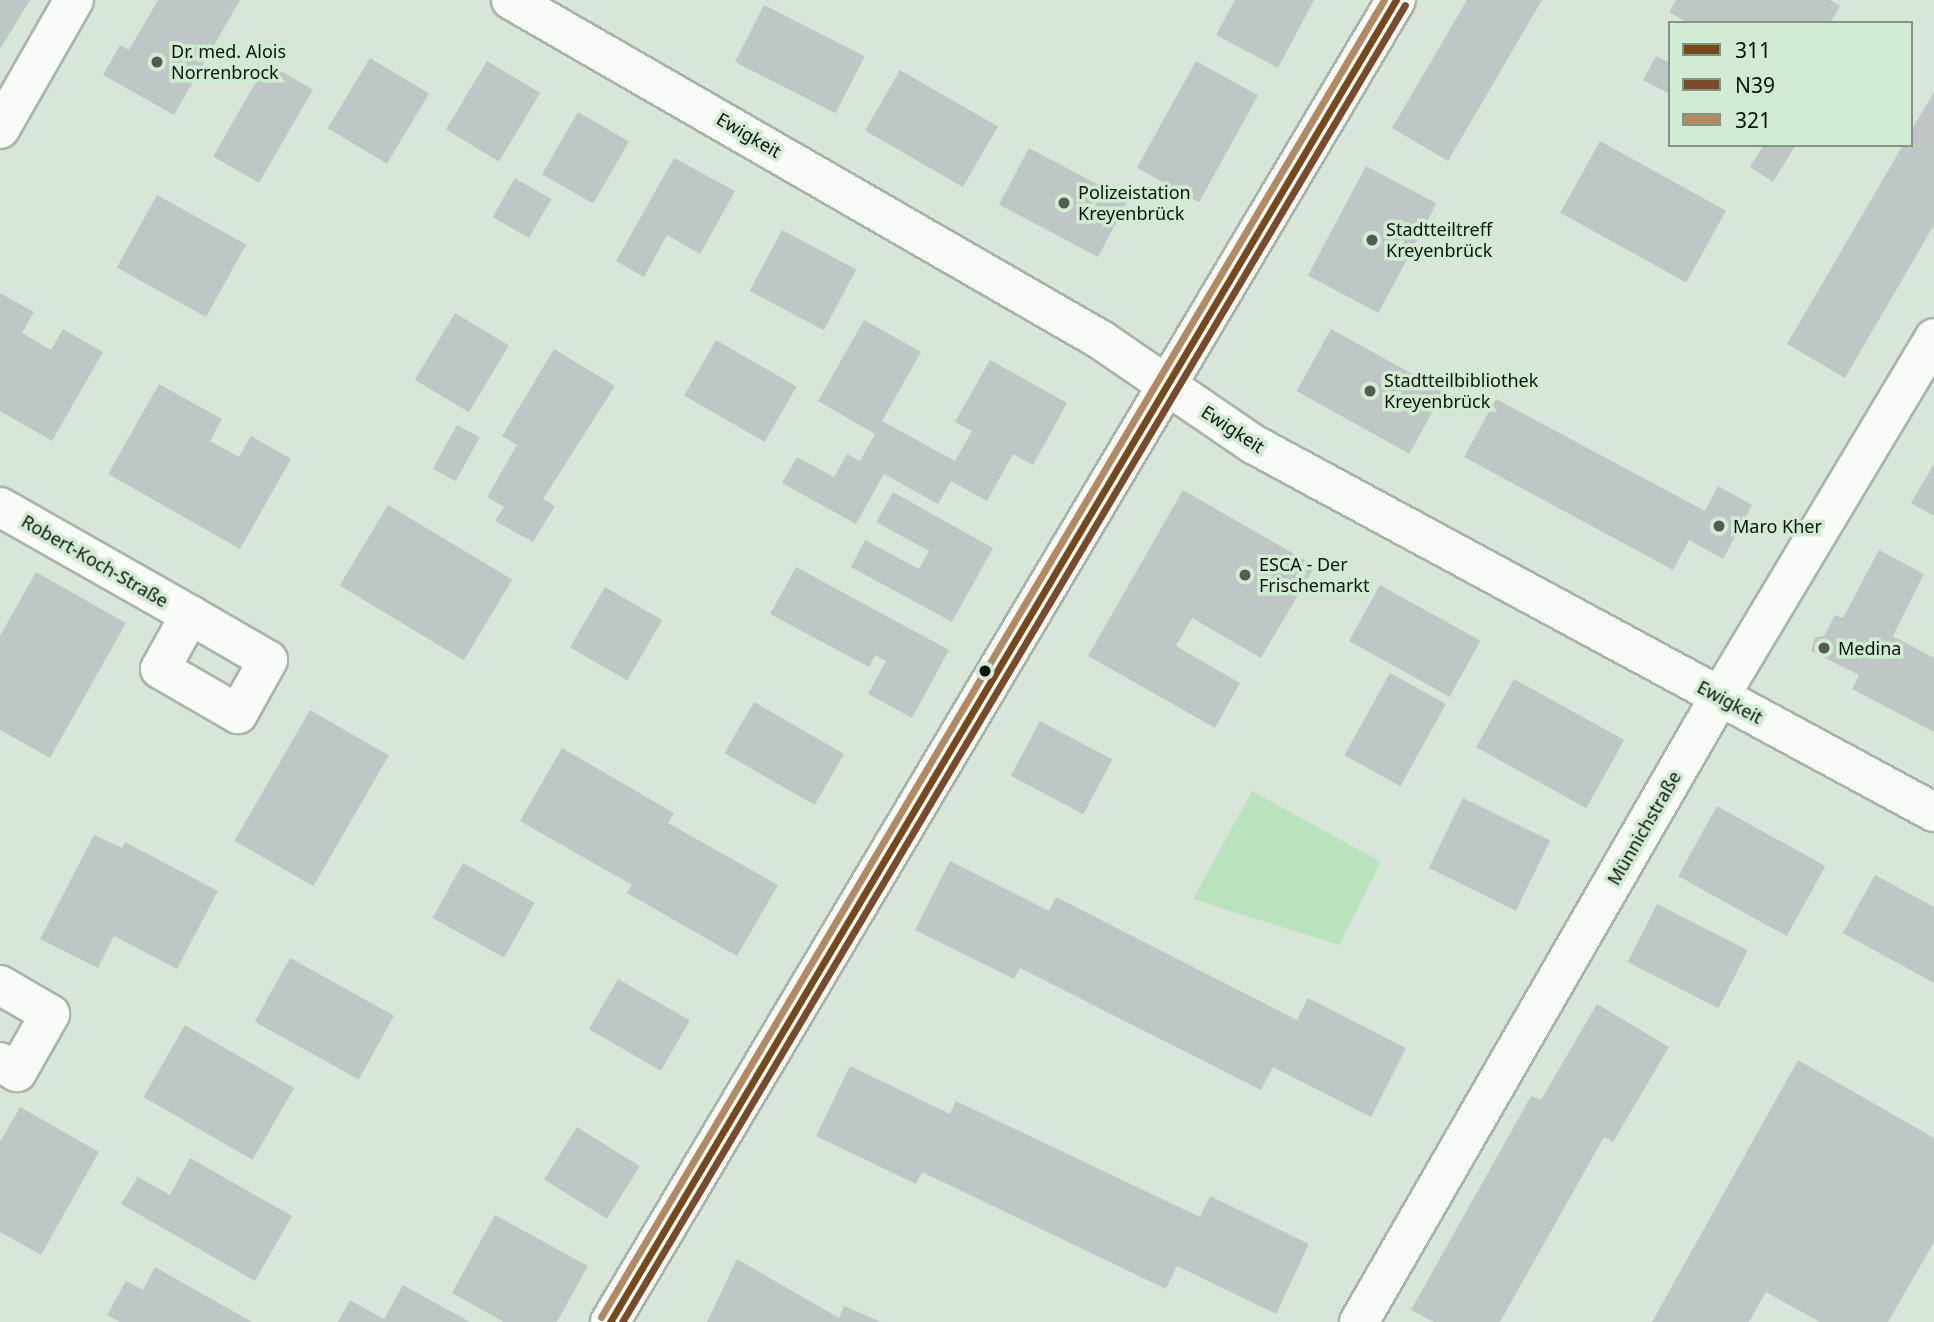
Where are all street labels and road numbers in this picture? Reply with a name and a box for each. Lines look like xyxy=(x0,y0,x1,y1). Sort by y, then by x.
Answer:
street label: Ewigkeit xyxy=(713,108,785,162)
street label: Ewigkeit xyxy=(1197,401,1269,457)
street label: Robert-Koch-Straße xyxy=(18,510,172,612)
street label: Ewigkeit xyxy=(1694,676,1766,728)
street label: Münnichstraße xyxy=(1603,767,1685,889)

